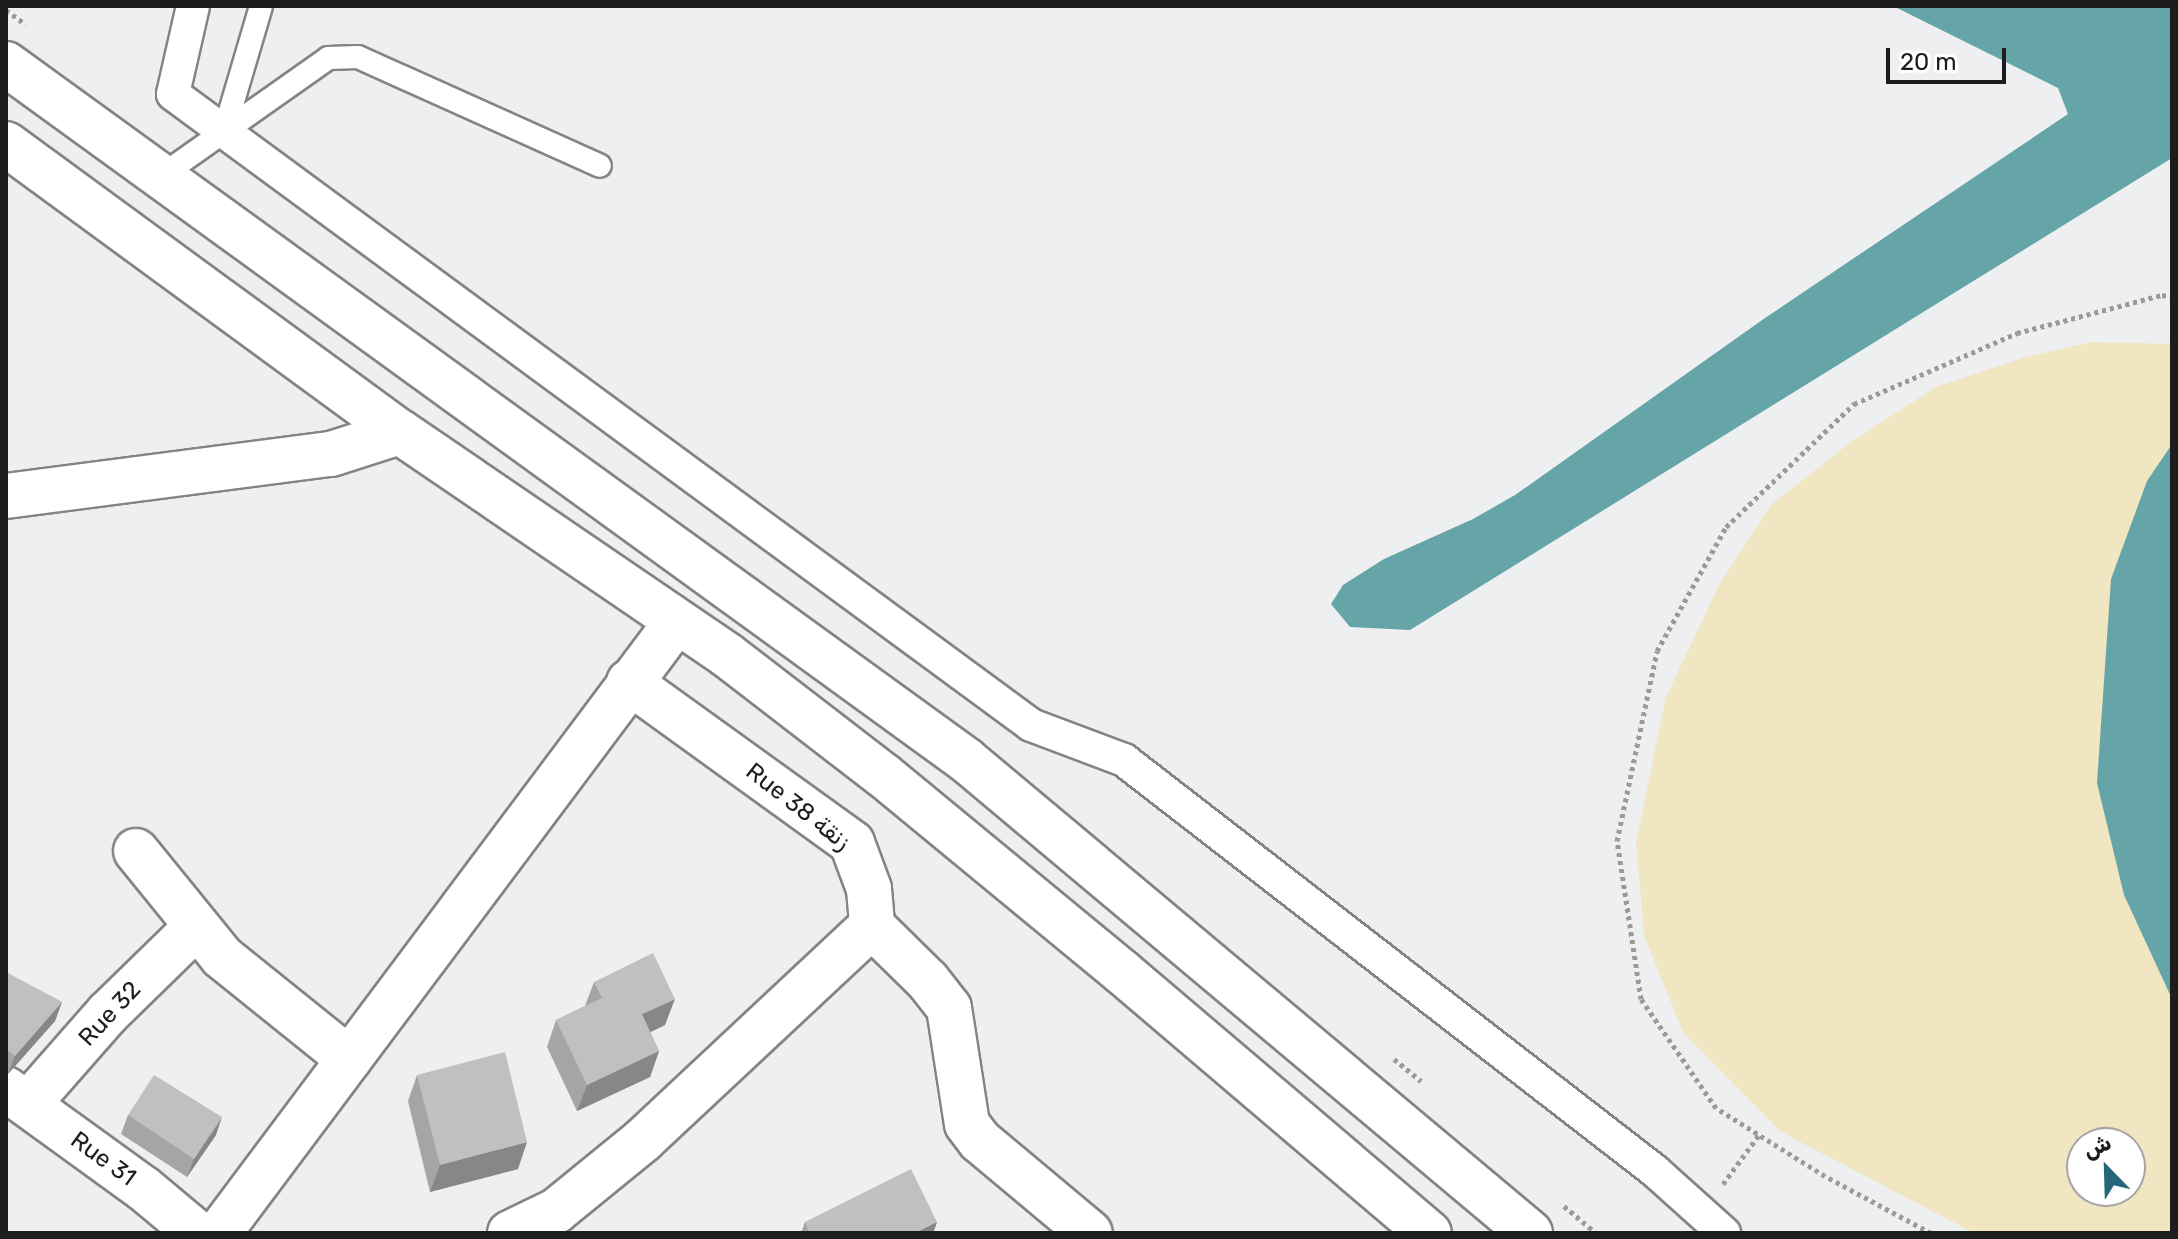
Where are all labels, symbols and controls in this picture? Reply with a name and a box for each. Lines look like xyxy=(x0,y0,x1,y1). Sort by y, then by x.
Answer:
scale bar xyxy=(1890,32,2010,82)
text: 20 m xyxy=(1900,48,1957,76)
street label: Rue 38 زنقة xyxy=(740,757,856,857)
street label: Rue 32 xyxy=(73,976,147,1052)
street label: Rue 31 xyxy=(65,1126,141,1192)
north arrow xyxy=(2066,1127,2146,1207)
text: ش xyxy=(2079,1128,2115,1164)

